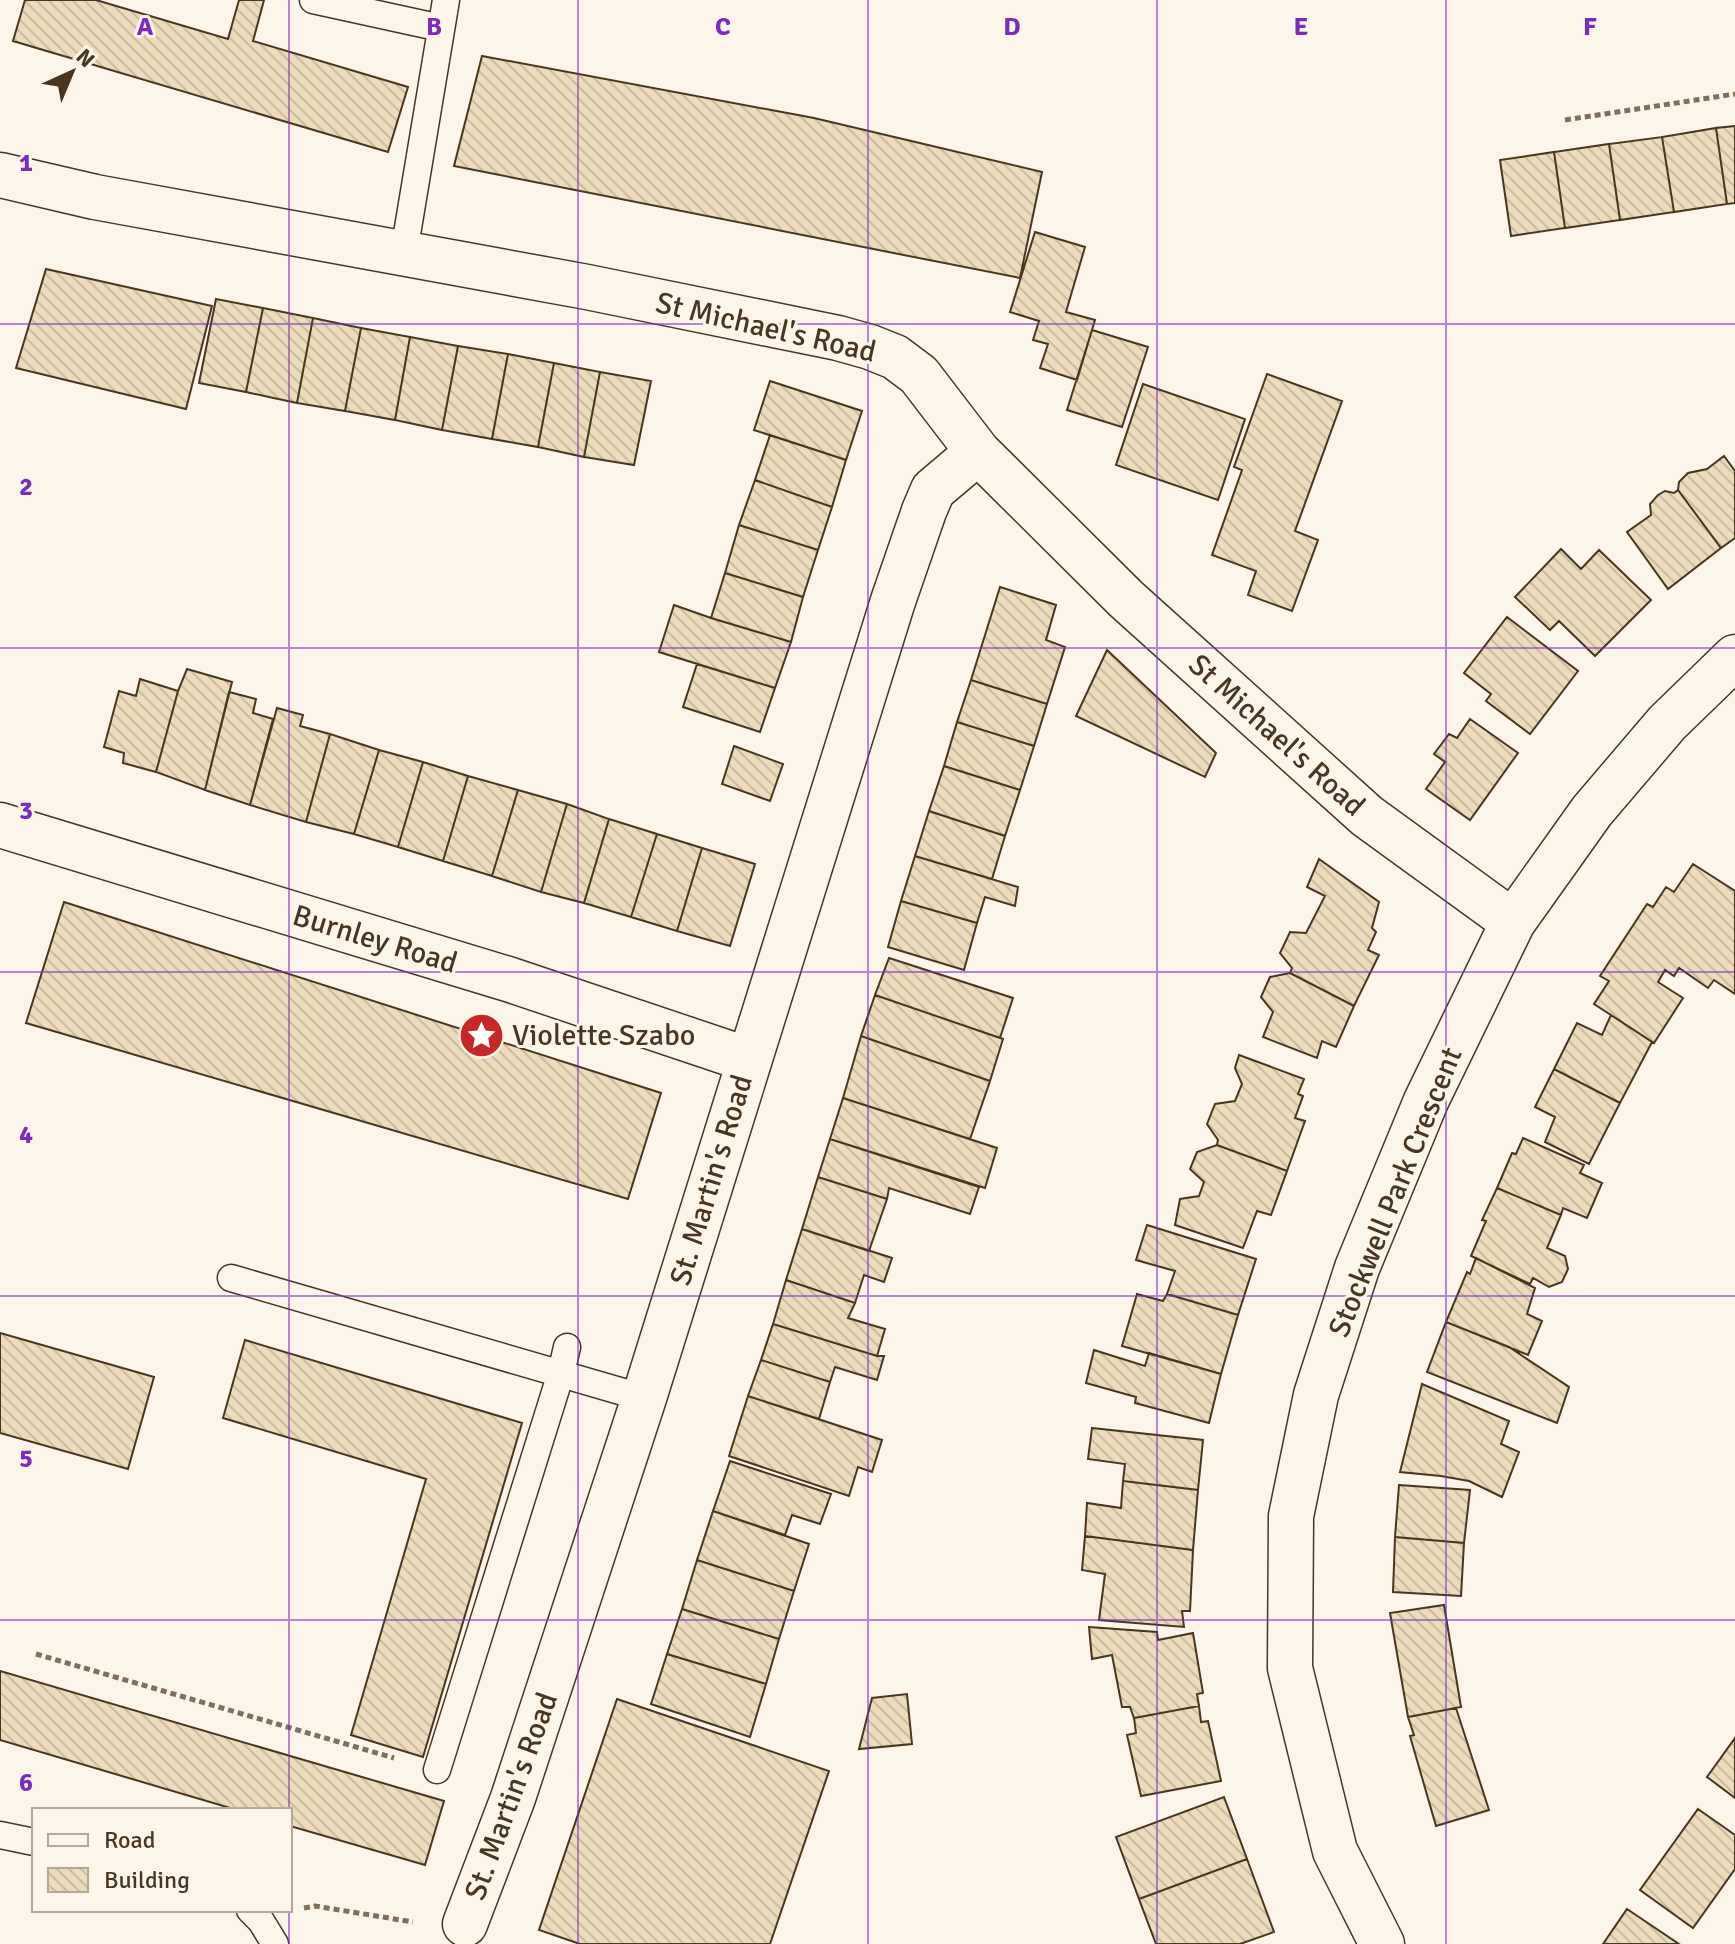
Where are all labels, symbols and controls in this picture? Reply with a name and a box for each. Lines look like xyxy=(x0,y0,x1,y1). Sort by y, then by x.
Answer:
text: A xyxy=(137,11,154,43)
text: B xyxy=(426,11,442,43)
text: C xyxy=(715,11,731,43)
text: D xyxy=(1003,11,1021,43)
text: E xyxy=(1294,11,1308,43)
text: F xyxy=(1583,11,1597,43)
north arrow xyxy=(32,32,112,112)
text: N xyxy=(71,43,100,73)
text: 1 xyxy=(19,147,33,179)
street label: St Michael's Road xyxy=(652,284,880,371)
text: 2 xyxy=(19,471,33,503)
street label: St Michael's Road xyxy=(1181,646,1373,824)
text: 3 xyxy=(19,795,33,827)
street label: Burnley Road xyxy=(288,897,462,982)
place icon: Violette Szabo xyxy=(457,1011,505,1059)
place label: Violette Szabo xyxy=(512,1017,695,1054)
street label: Stockwell Park Crescent xyxy=(1320,1042,1470,1342)
street label: St. Martin's Road xyxy=(662,1070,761,1290)
text: 4 xyxy=(19,1119,33,1151)
text: 5 xyxy=(19,1443,33,1475)
street label: St. Martin's Road xyxy=(457,1687,566,1905)
text: 6 xyxy=(19,1767,33,1799)
legend xyxy=(32,1808,292,1912)
text: Road xyxy=(104,1825,155,1855)
text: Building xyxy=(104,1865,190,1895)

